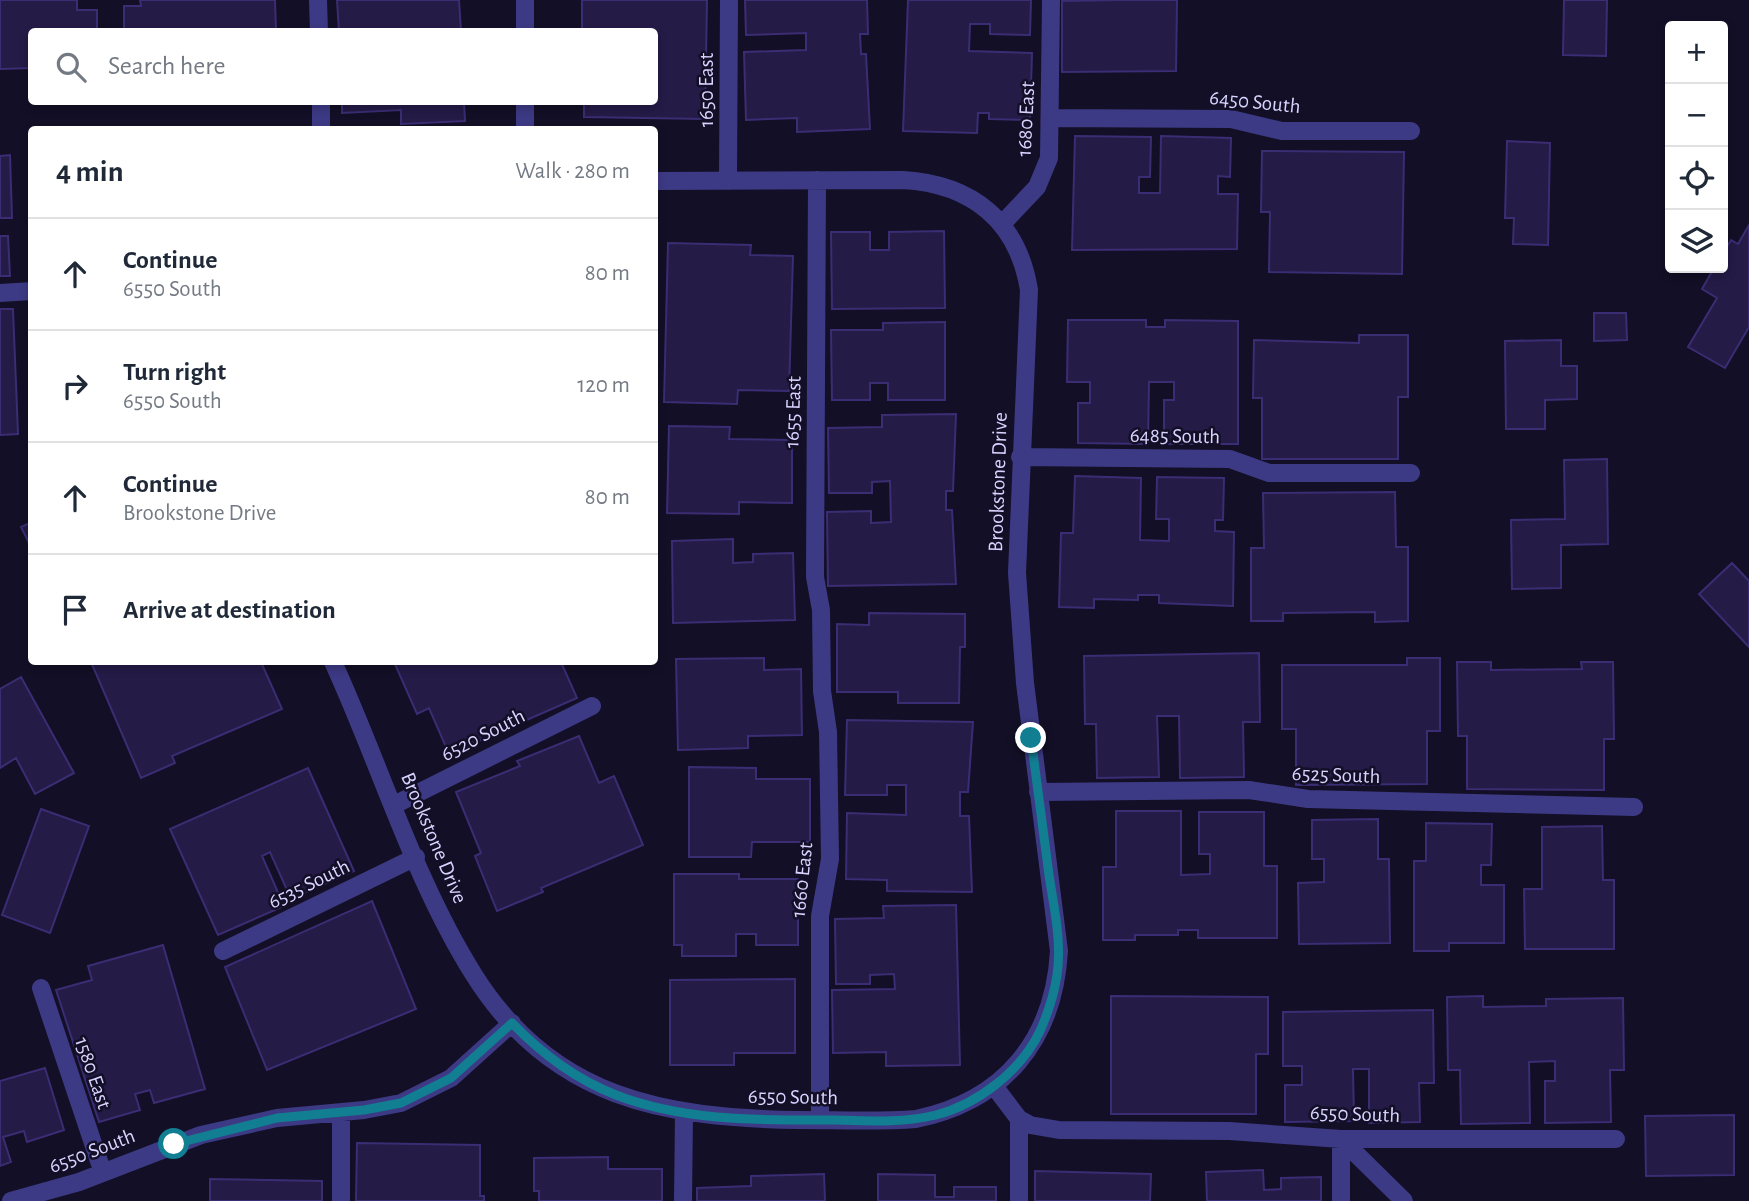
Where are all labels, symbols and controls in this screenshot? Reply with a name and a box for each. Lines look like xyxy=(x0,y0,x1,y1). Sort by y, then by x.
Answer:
map controls xyxy=(1665,21,1728,273)
button: + xyxy=(1665,21,1728,84)
search box xyxy=(28,28,658,105)
icon: search xyxy=(52,48,90,86)
text: Search here xyxy=(108,53,226,79)
street label: 1650 East xyxy=(696,53,717,127)
street label: 1680 East xyxy=(1014,80,1038,157)
button: − xyxy=(1665,84,1728,147)
street label: 6450 South xyxy=(1208,87,1302,117)
button: locate xyxy=(1665,147,1728,210)
text: 4 min xyxy=(56,157,124,187)
text: Walk · 280 m xyxy=(515,160,630,183)
button: layers xyxy=(1665,210,1728,273)
text: Continue xyxy=(123,247,218,273)
icon: ahead xyxy=(56,255,94,293)
text: 80 m xyxy=(585,262,630,285)
text: 6550 South xyxy=(123,278,222,301)
text: Turn right xyxy=(123,359,226,385)
icon: right xyxy=(56,367,94,405)
text: 120 m xyxy=(577,374,630,397)
street label: 1655 East xyxy=(781,375,805,448)
text: 6550 South xyxy=(123,390,222,413)
street label: Brookstone Drive xyxy=(985,412,1011,552)
street label: 6485 South xyxy=(1130,425,1220,447)
text: Continue xyxy=(123,471,218,497)
icon: ahead xyxy=(56,479,94,517)
text: 80 m xyxy=(585,486,630,509)
text: Brookstone Drive xyxy=(123,502,276,525)
icon: arrive xyxy=(56,591,94,629)
text: Arrive at destination xyxy=(123,597,336,623)
street label: 6520 South xyxy=(438,705,528,765)
route end xyxy=(1015,722,1046,753)
street label: 6525 South xyxy=(1291,763,1381,787)
street label: Brookstone Drive xyxy=(397,769,471,907)
street label: 1660 East xyxy=(788,841,816,919)
street label: 6535 South xyxy=(265,855,353,913)
street label: 1580 East xyxy=(71,1034,115,1112)
street label: 6550 South xyxy=(748,1086,838,1108)
street label: 6550 South xyxy=(1310,1102,1400,1126)
street label: 6550 South xyxy=(46,1125,138,1177)
route start xyxy=(158,1128,189,1159)

